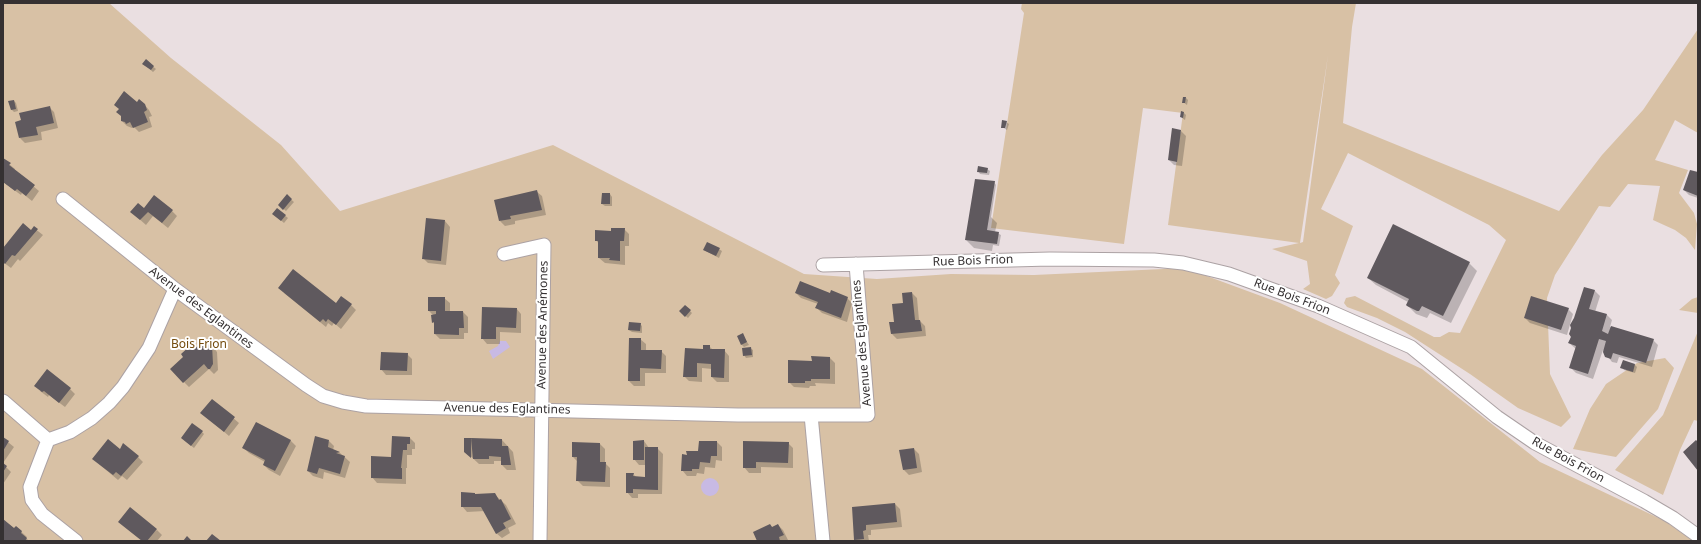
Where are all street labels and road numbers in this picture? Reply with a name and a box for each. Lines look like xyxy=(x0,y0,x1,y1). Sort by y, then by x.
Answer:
street label: Rue Bois Frion xyxy=(932,252,1014,270)
street label: Avenue des Anémones xyxy=(535,261,551,389)
street label: Avenue des Eglantines xyxy=(146,264,256,352)
street label: Rue Bois Frion xyxy=(1252,276,1332,318)
street label: Avenue des Eglantines xyxy=(849,279,875,407)
street label: Avenue des Eglantines xyxy=(443,401,571,417)
street label: Rue Bois Frion xyxy=(1529,434,1607,486)

